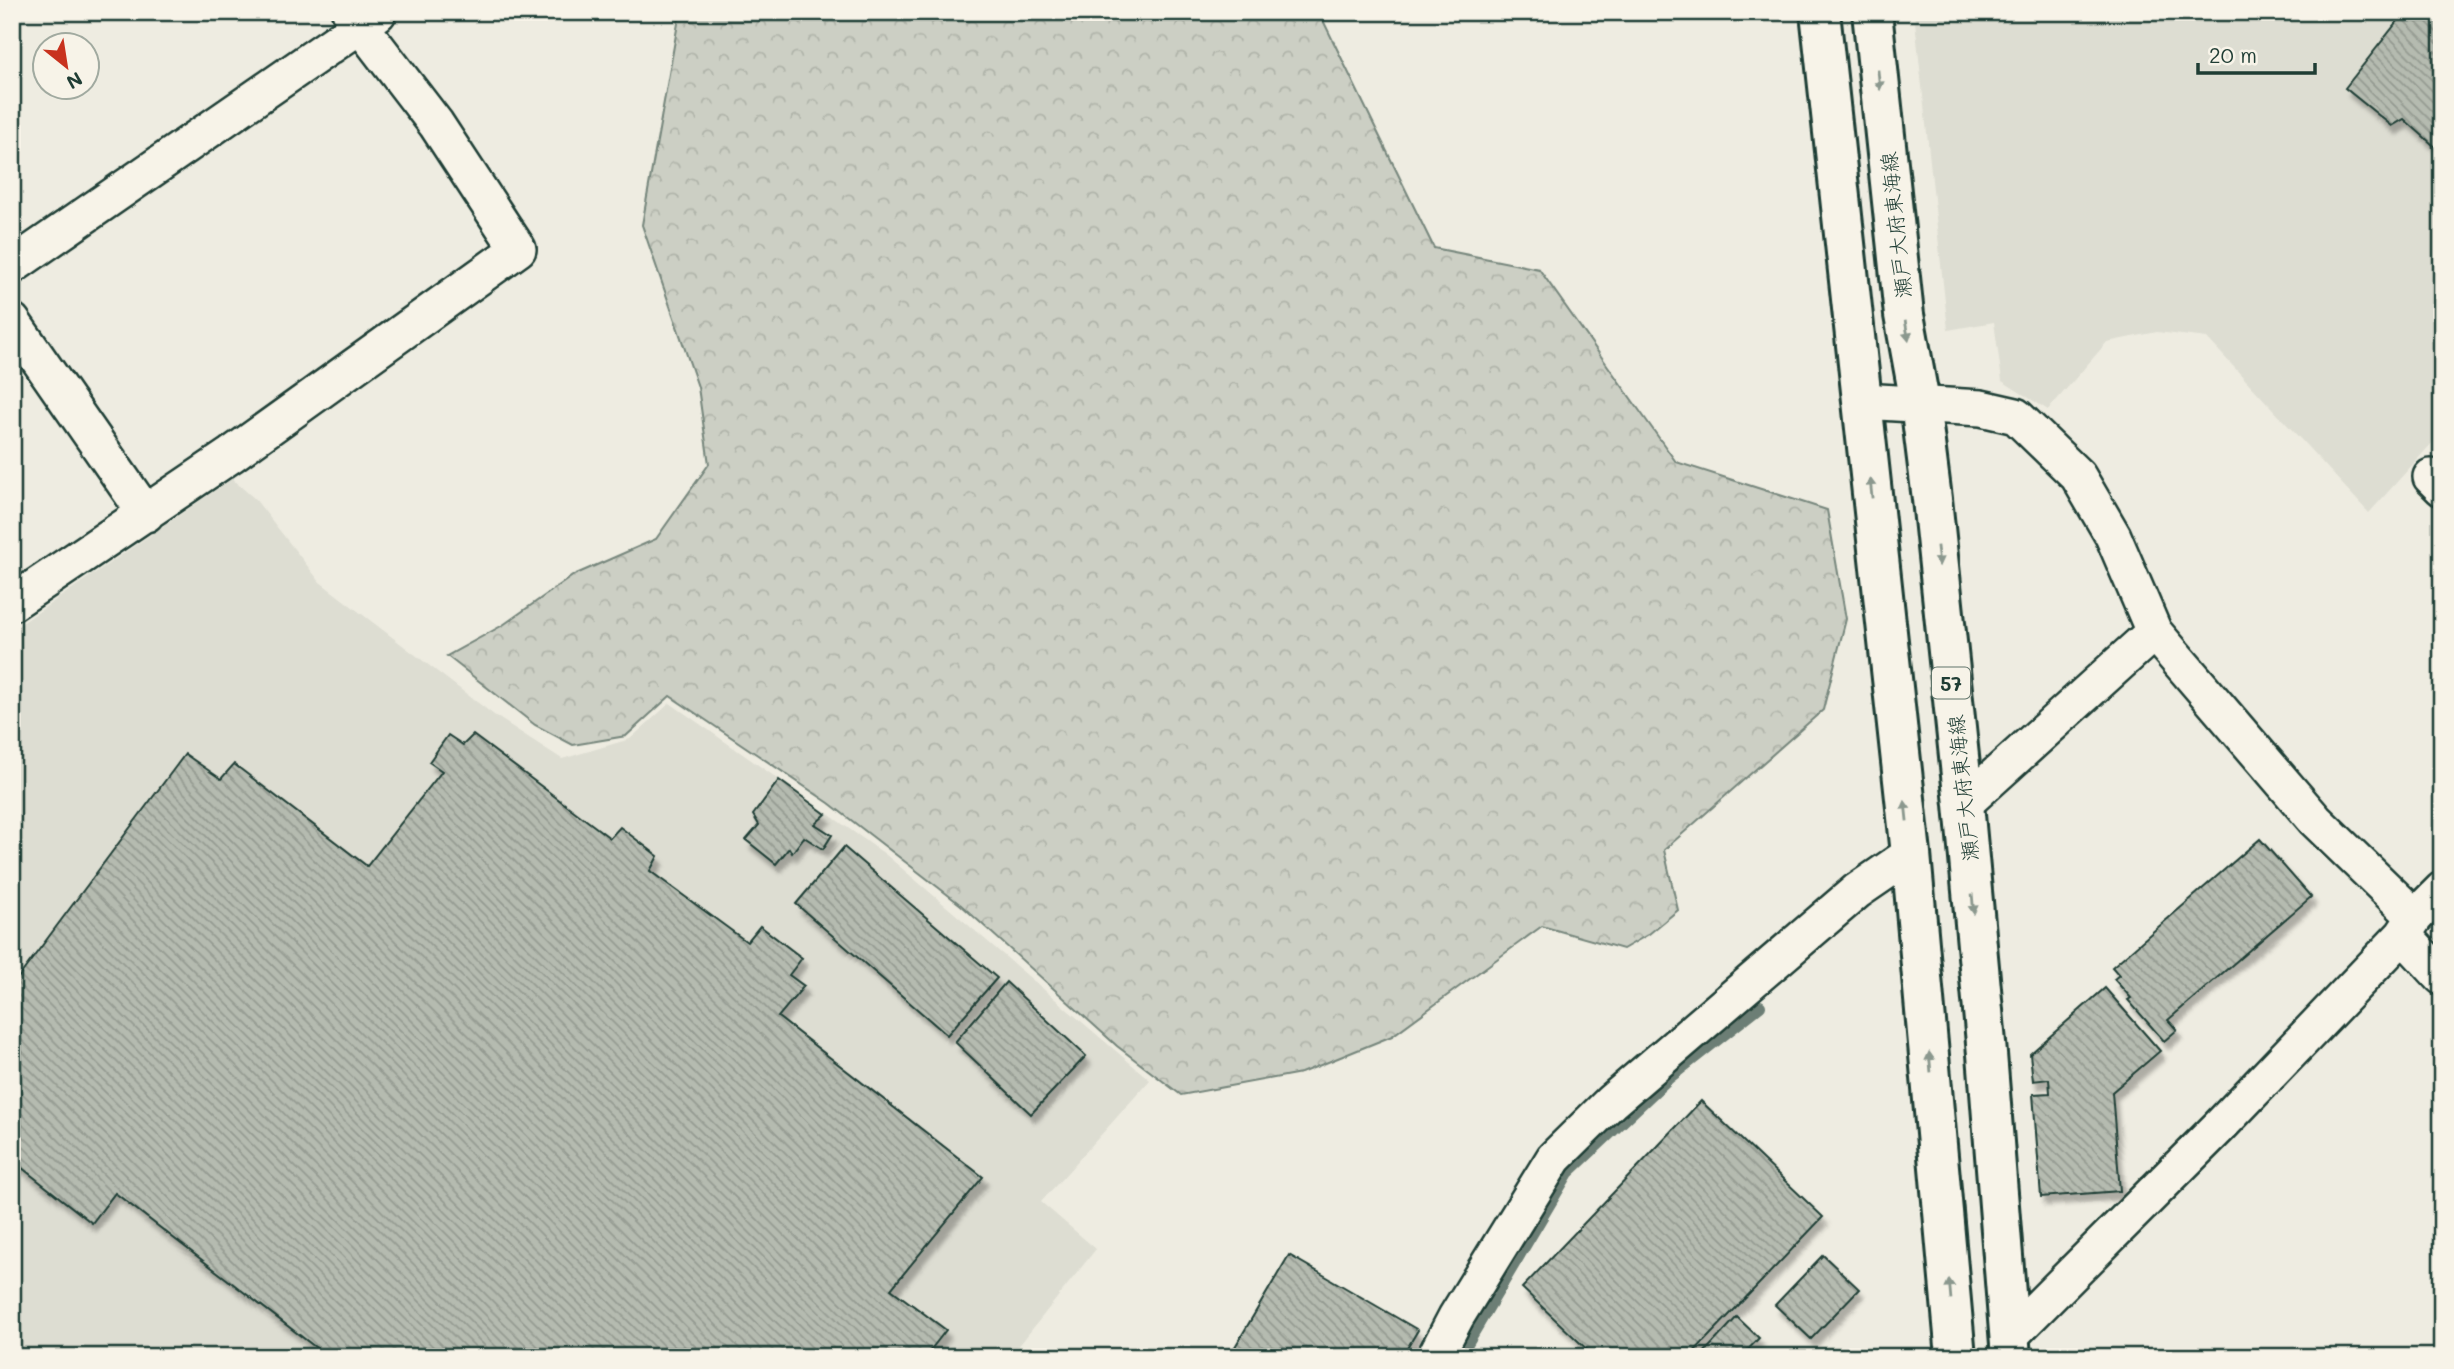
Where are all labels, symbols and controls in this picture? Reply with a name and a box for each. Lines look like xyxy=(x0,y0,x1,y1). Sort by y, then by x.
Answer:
north arrow xyxy=(32,32,102,102)
scale bar xyxy=(2198,32,2316,76)
text: 20 m xyxy=(2209,41,2257,68)
text: N xyxy=(62,67,87,96)
one-way arrow xyxy=(1874,69,1885,91)
street label: 瀬戸大府東海線 xyxy=(1874,150,1916,300)
one-way arrow xyxy=(1902,320,1913,342)
one-way arrow xyxy=(1866,476,1877,498)
one-way arrow xyxy=(1932,545,1943,567)
road number: 57 xyxy=(1932,668,1970,698)
street label: 瀬戸大府東海線 xyxy=(1941,713,1983,863)
one-way arrow xyxy=(1901,800,1912,822)
one-way arrow xyxy=(1968,893,1979,915)
one-way arrow xyxy=(1924,1051,1935,1073)
one-way arrow xyxy=(1944,1278,1955,1300)

